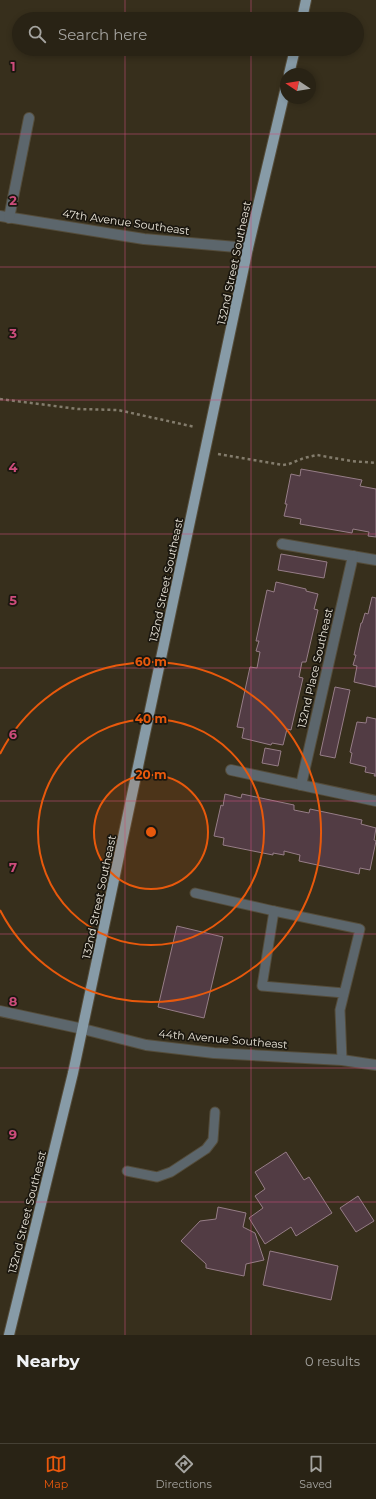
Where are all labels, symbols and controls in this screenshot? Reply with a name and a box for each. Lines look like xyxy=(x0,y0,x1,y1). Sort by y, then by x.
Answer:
search box xyxy=(12,12,364,56)
icon: search xyxy=(26,23,48,45)
text: Search here xyxy=(58,25,147,44)
text: 1 xyxy=(10,58,16,74)
north arrow xyxy=(280,68,316,104)
text: 2 xyxy=(9,192,17,208)
street label: 132nd Street Southeast xyxy=(214,199,254,326)
street label: 47th Avenue Southeast xyxy=(62,206,191,238)
text: 3 xyxy=(8,325,17,341)
text: 4 xyxy=(9,459,18,475)
street label: 132nd Street Southeast xyxy=(146,516,186,643)
text: 5 xyxy=(9,592,17,608)
street label: 132nd Place Southeast xyxy=(294,606,336,729)
text: 60 m xyxy=(135,654,167,669)
text: 40 m xyxy=(135,711,167,726)
text: 6 xyxy=(9,726,18,742)
text: 20 m xyxy=(135,767,167,782)
centre of rings xyxy=(144,825,158,839)
street label: 132nd Street Southeast xyxy=(79,833,119,960)
text: 7 xyxy=(9,859,17,875)
text: 8 xyxy=(9,993,18,1009)
street label: 44th Avenue Southeast xyxy=(158,1026,289,1052)
text: 9 xyxy=(9,1126,17,1142)
street label: 132nd Street Southeast xyxy=(5,1149,49,1275)
text: Nearby xyxy=(16,1351,80,1371)
text: 0 results xyxy=(305,1353,360,1369)
tab: Map xyxy=(44,1453,68,1491)
tab: Directions xyxy=(156,1453,212,1491)
tab: Saved xyxy=(299,1453,332,1491)

